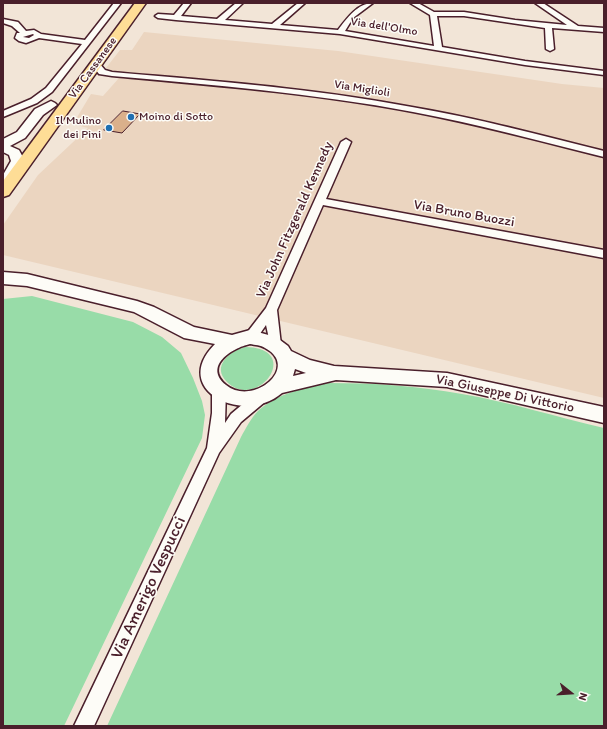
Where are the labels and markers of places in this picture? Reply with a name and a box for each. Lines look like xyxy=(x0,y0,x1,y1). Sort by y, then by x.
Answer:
place label: Moino di Sotto xyxy=(139,110,213,124)
marker: Moino di Sotto xyxy=(126,112,136,122)
place label: Il Mulino dei Pini xyxy=(55,114,101,142)
marker: Il Mulino dei Pini xyxy=(104,123,114,133)

